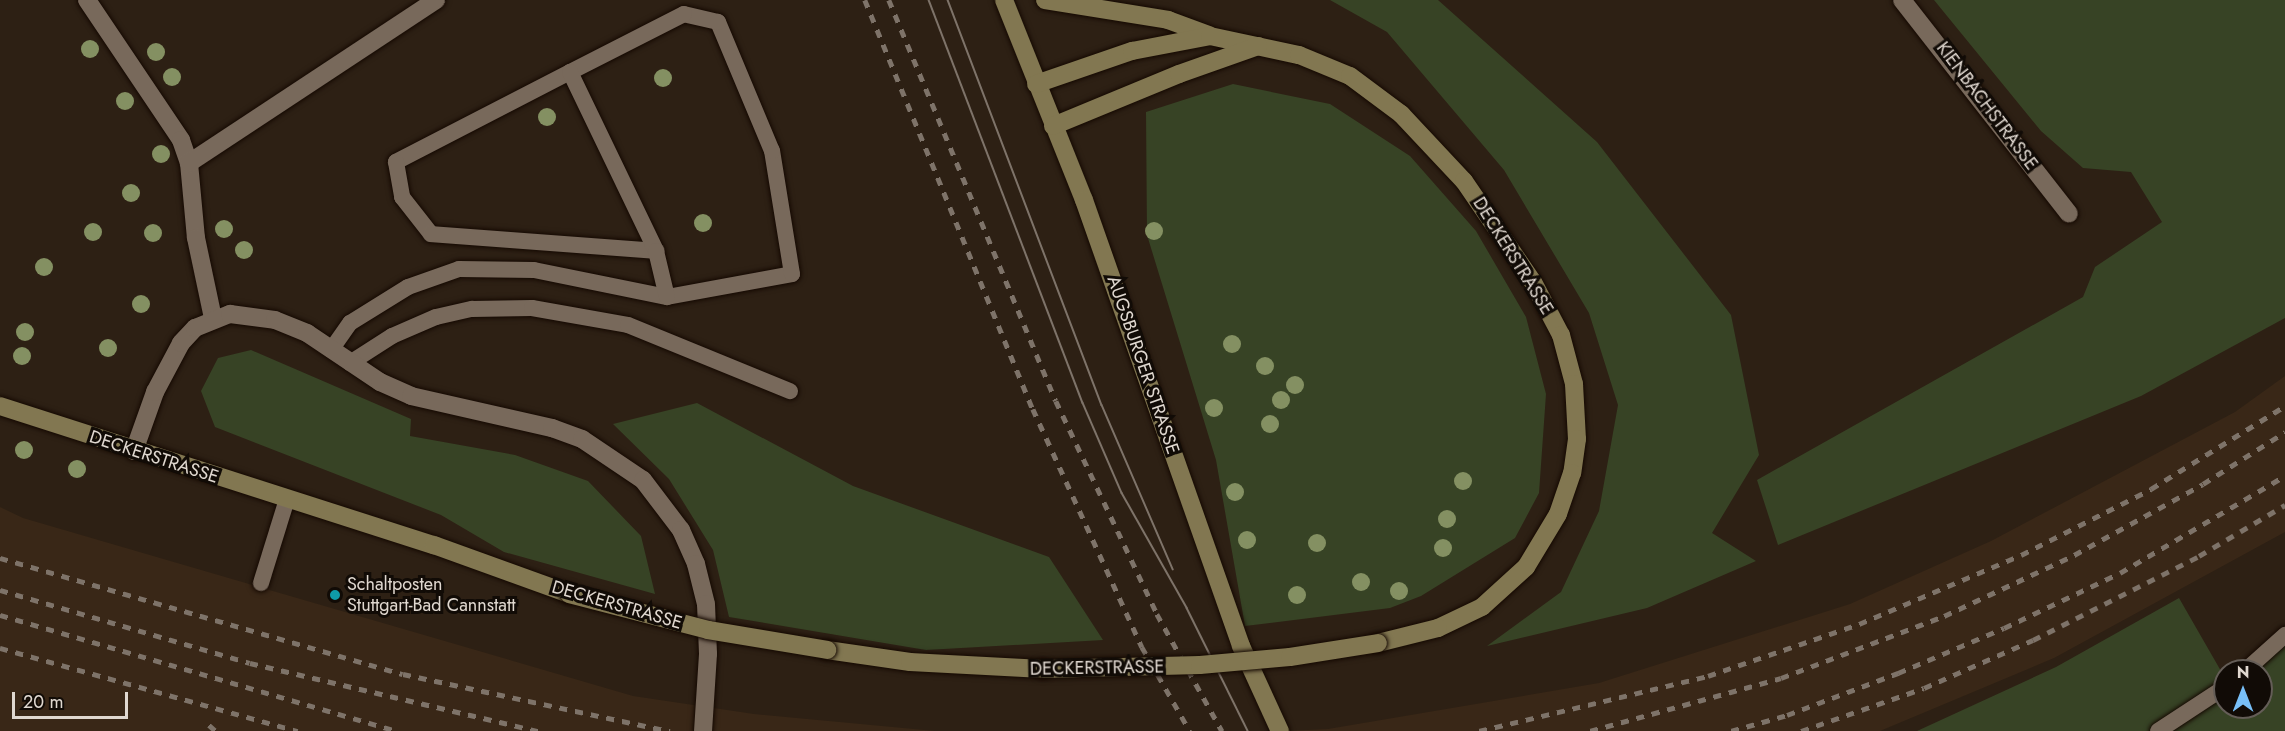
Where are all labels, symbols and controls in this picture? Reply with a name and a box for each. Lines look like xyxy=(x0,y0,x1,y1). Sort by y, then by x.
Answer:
street label: KIENBACHSTRASSE xyxy=(1932,38,2042,174)
street label: DECKERSTRASSE xyxy=(1468,193,1558,319)
street label: AUGSBURGER STRASSE xyxy=(1102,273,1184,457)
street label: DECKERSTRASSE xyxy=(87,426,221,488)
place label: Schaltposten Stuttgart-Bad Cannstatt xyxy=(347,574,516,616)
street label: DECKERSTRASSE xyxy=(549,576,685,634)
marker: Schaltposten Stuttgart-Bad Cannstatt xyxy=(328,588,342,602)
street label: DECKERSTRASSE xyxy=(1030,656,1164,680)
north arrow xyxy=(2213,659,2273,719)
text: N xyxy=(2237,661,2249,684)
scale bar xyxy=(15,680,130,718)
text: 20 m xyxy=(23,689,63,715)

